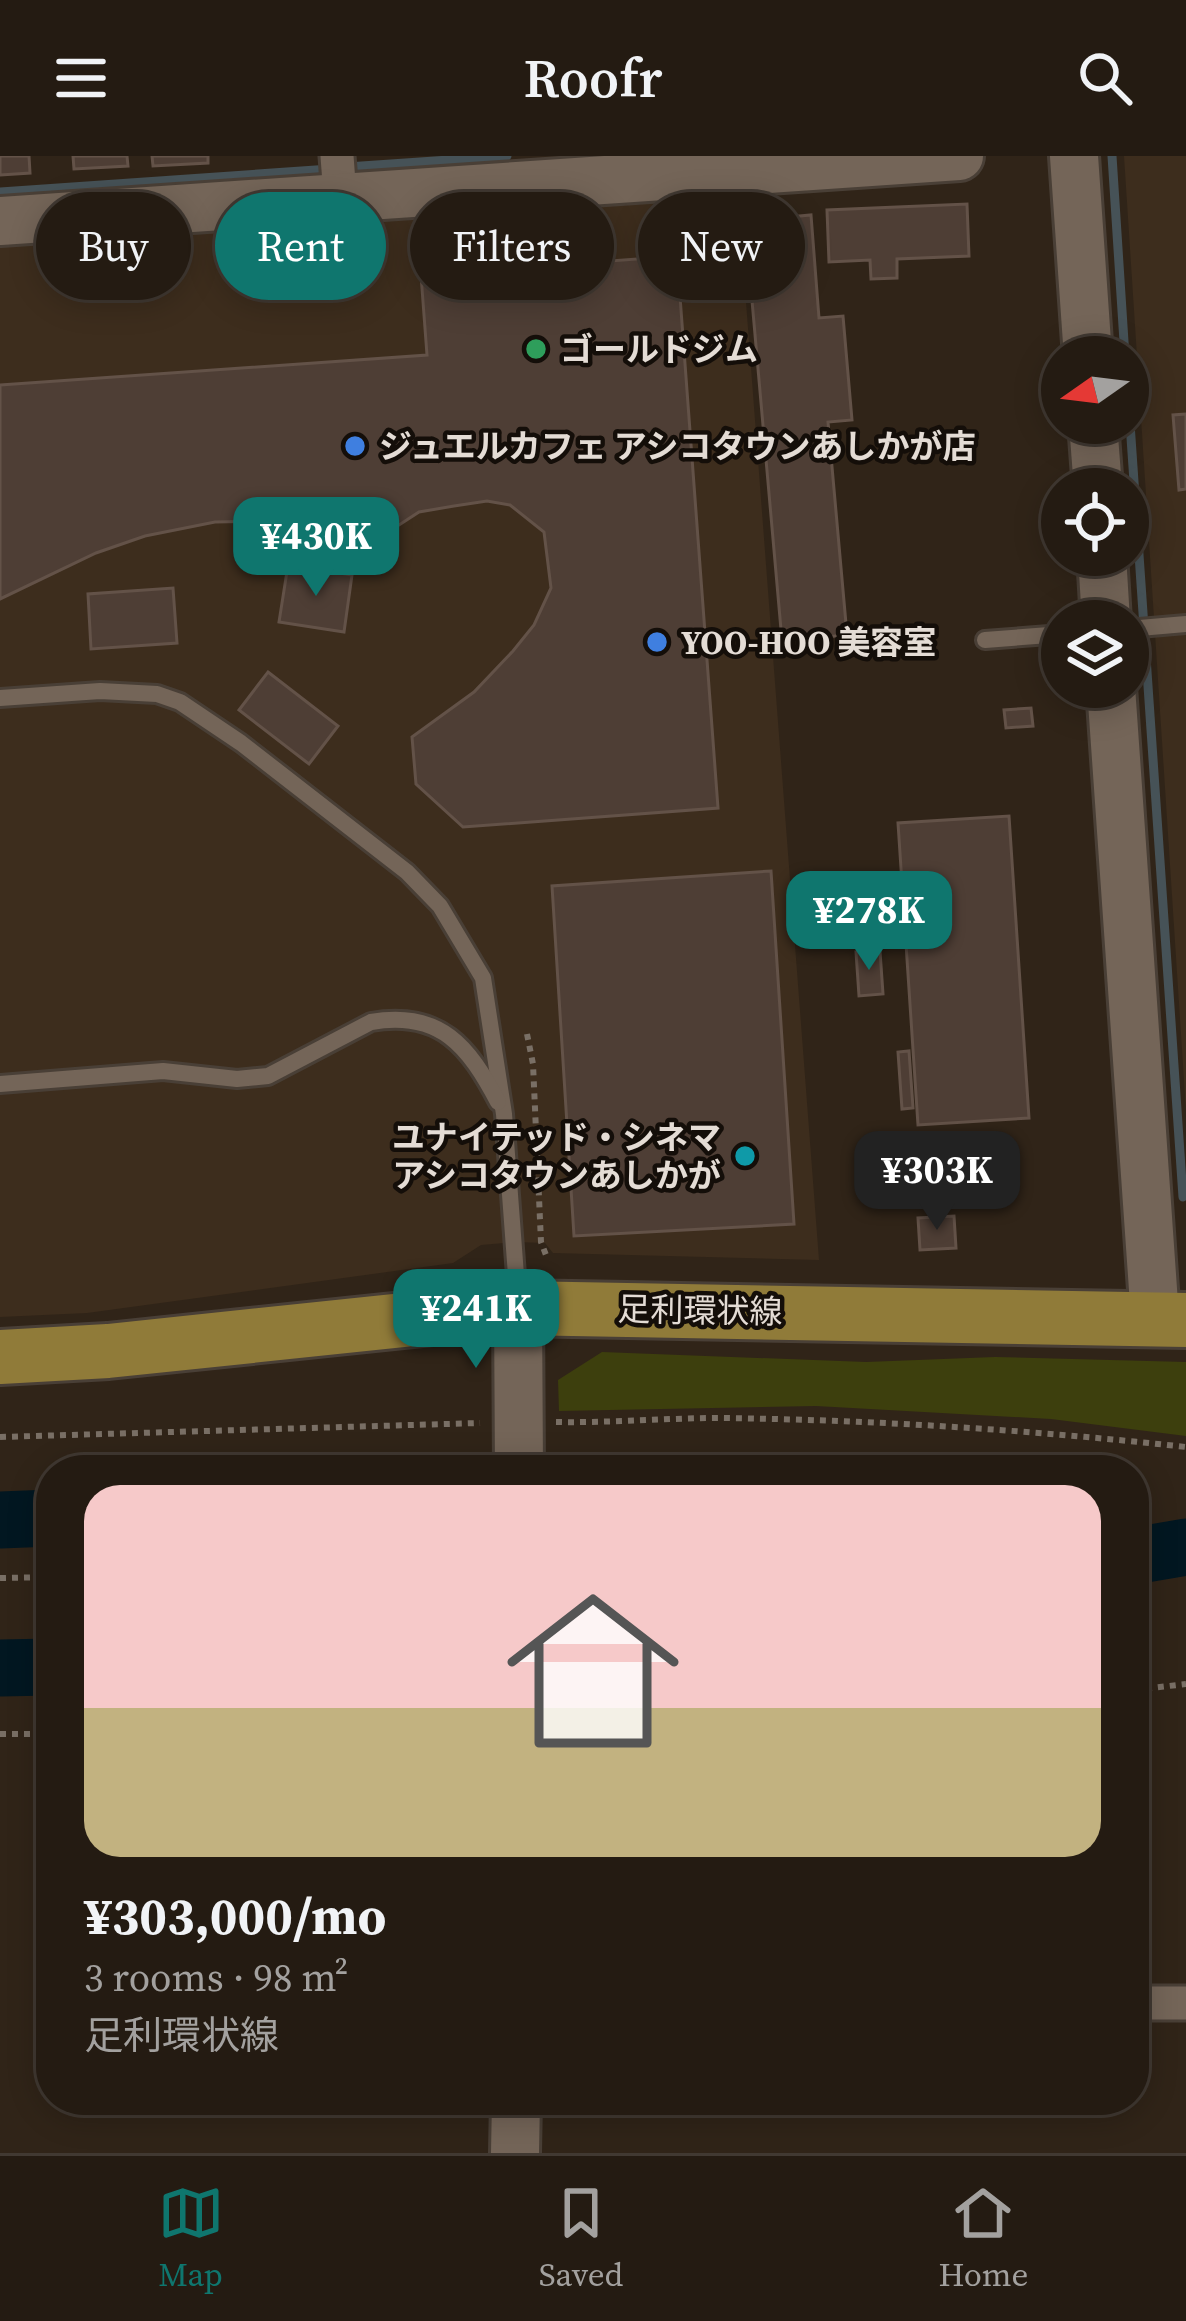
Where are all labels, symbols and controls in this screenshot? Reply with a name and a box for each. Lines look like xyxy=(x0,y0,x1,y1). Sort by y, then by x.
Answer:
text: Roofr xyxy=(524,41,662,115)
icon: menu xyxy=(48,45,114,111)
icon: search xyxy=(1072,45,1138,111)
chip: Buy xyxy=(36,192,191,300)
chip: Rent xyxy=(215,192,386,300)
chip: Filters xyxy=(410,192,614,300)
chip: New xyxy=(638,192,805,300)
place label: ゴールドジム xyxy=(560,327,758,372)
marker: ゴールドジム xyxy=(523,336,549,362)
north arrow xyxy=(1041,336,1149,444)
map controls xyxy=(1041,336,1149,708)
place label: ジュエルカフェ アシコタウンあしかが店 xyxy=(379,424,975,469)
marker: ジュエルカフェ アシコタウンあしかが店 xyxy=(342,433,368,459)
button: locate xyxy=(1041,468,1149,576)
pin: ¥430K xyxy=(232,497,400,599)
text: ¥430K xyxy=(260,509,372,562)
button: layers xyxy=(1041,600,1149,708)
place label: YOO-HOO 美容室 xyxy=(681,620,936,665)
marker: YOO-HOO 美容室 xyxy=(644,629,670,655)
pin: ¥278K xyxy=(785,871,953,973)
text: ¥278K xyxy=(813,883,925,936)
place label: ユナイテッド・シネマ アシコタウンあしかが xyxy=(392,1115,721,1198)
pin: ¥303K xyxy=(853,1131,1021,1233)
marker: ユナイテッド・シネマ アシコタウンあしかが xyxy=(732,1143,758,1169)
text: ¥303K xyxy=(881,1143,993,1196)
pin: ¥241K xyxy=(392,1269,560,1371)
text: ¥241K xyxy=(420,1281,532,1334)
street label: 足利環状線 xyxy=(617,1287,783,1334)
icon: home xyxy=(485,1563,701,1779)
text: ¥303,000/mo xyxy=(84,1881,386,1951)
text: 3 rooms · 98 m² xyxy=(84,1951,348,2004)
text: 足利環状線 xyxy=(84,2009,279,2062)
tab: Map xyxy=(158,2180,224,2297)
tab: Saved xyxy=(539,2180,623,2297)
tab: Home xyxy=(938,2180,1028,2297)

